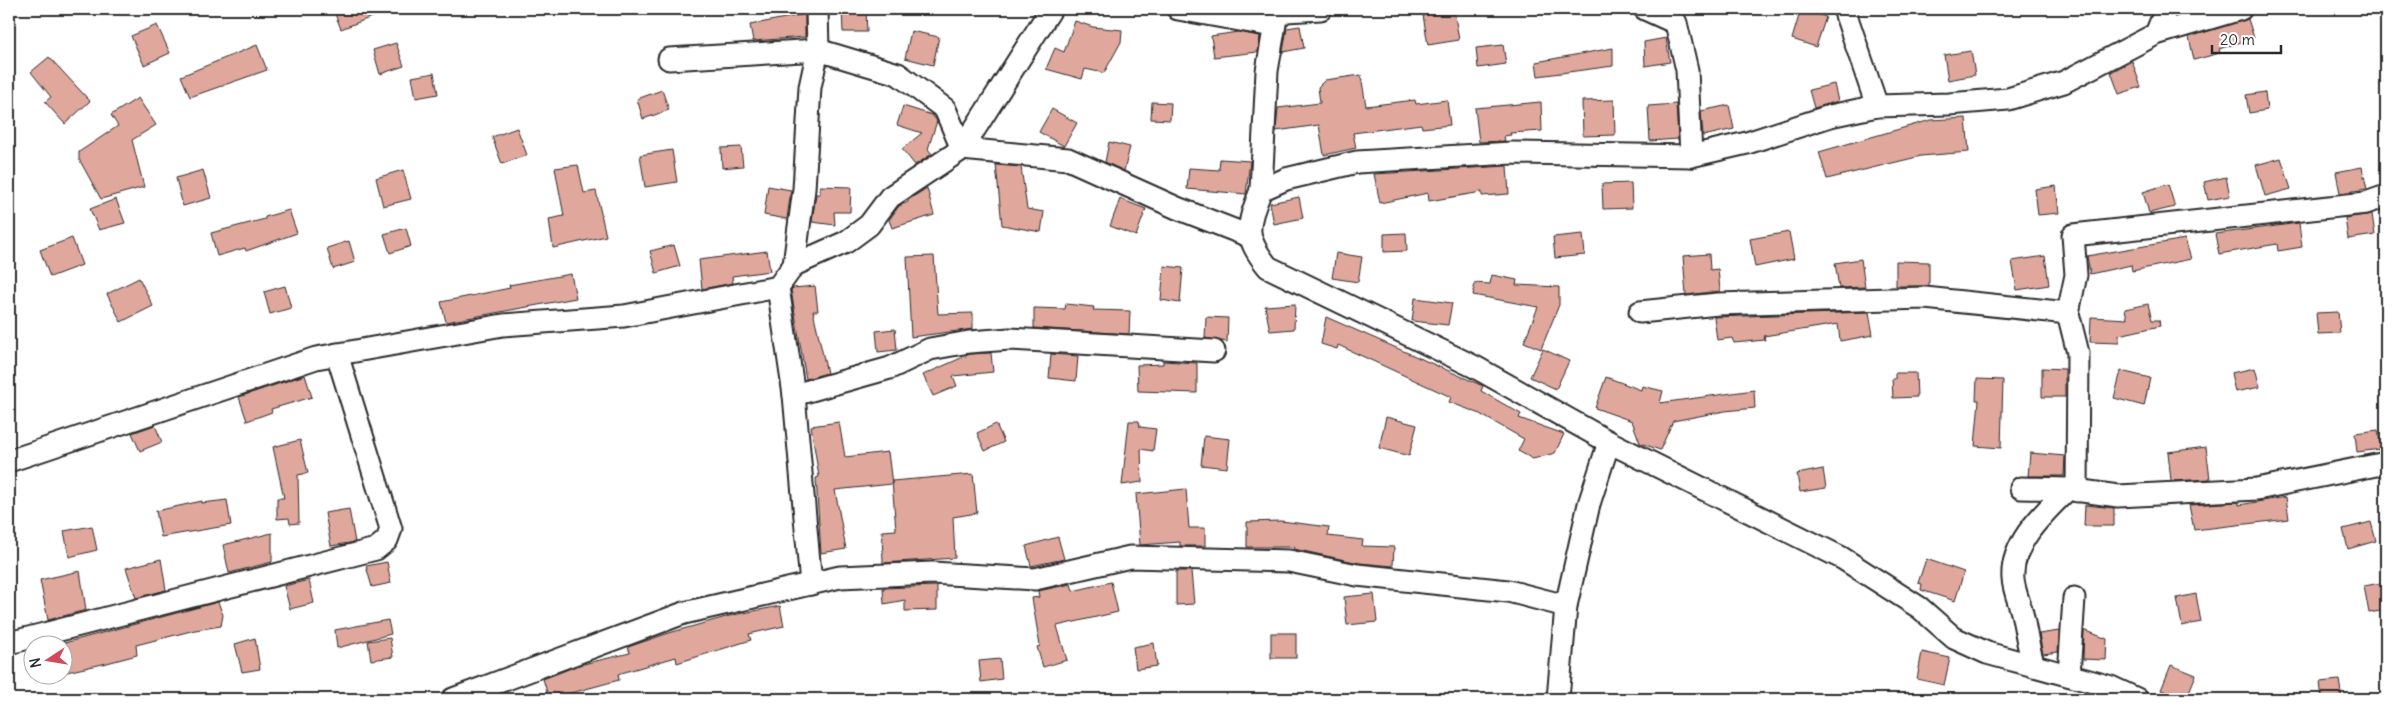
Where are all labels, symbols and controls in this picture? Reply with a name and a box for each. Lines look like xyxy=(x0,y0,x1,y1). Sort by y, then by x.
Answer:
scale bar xyxy=(2212,22,2281,54)
text: 20 m xyxy=(2220,30,2255,49)
north arrow xyxy=(22,636,72,686)
text: N xyxy=(25,656,45,669)

